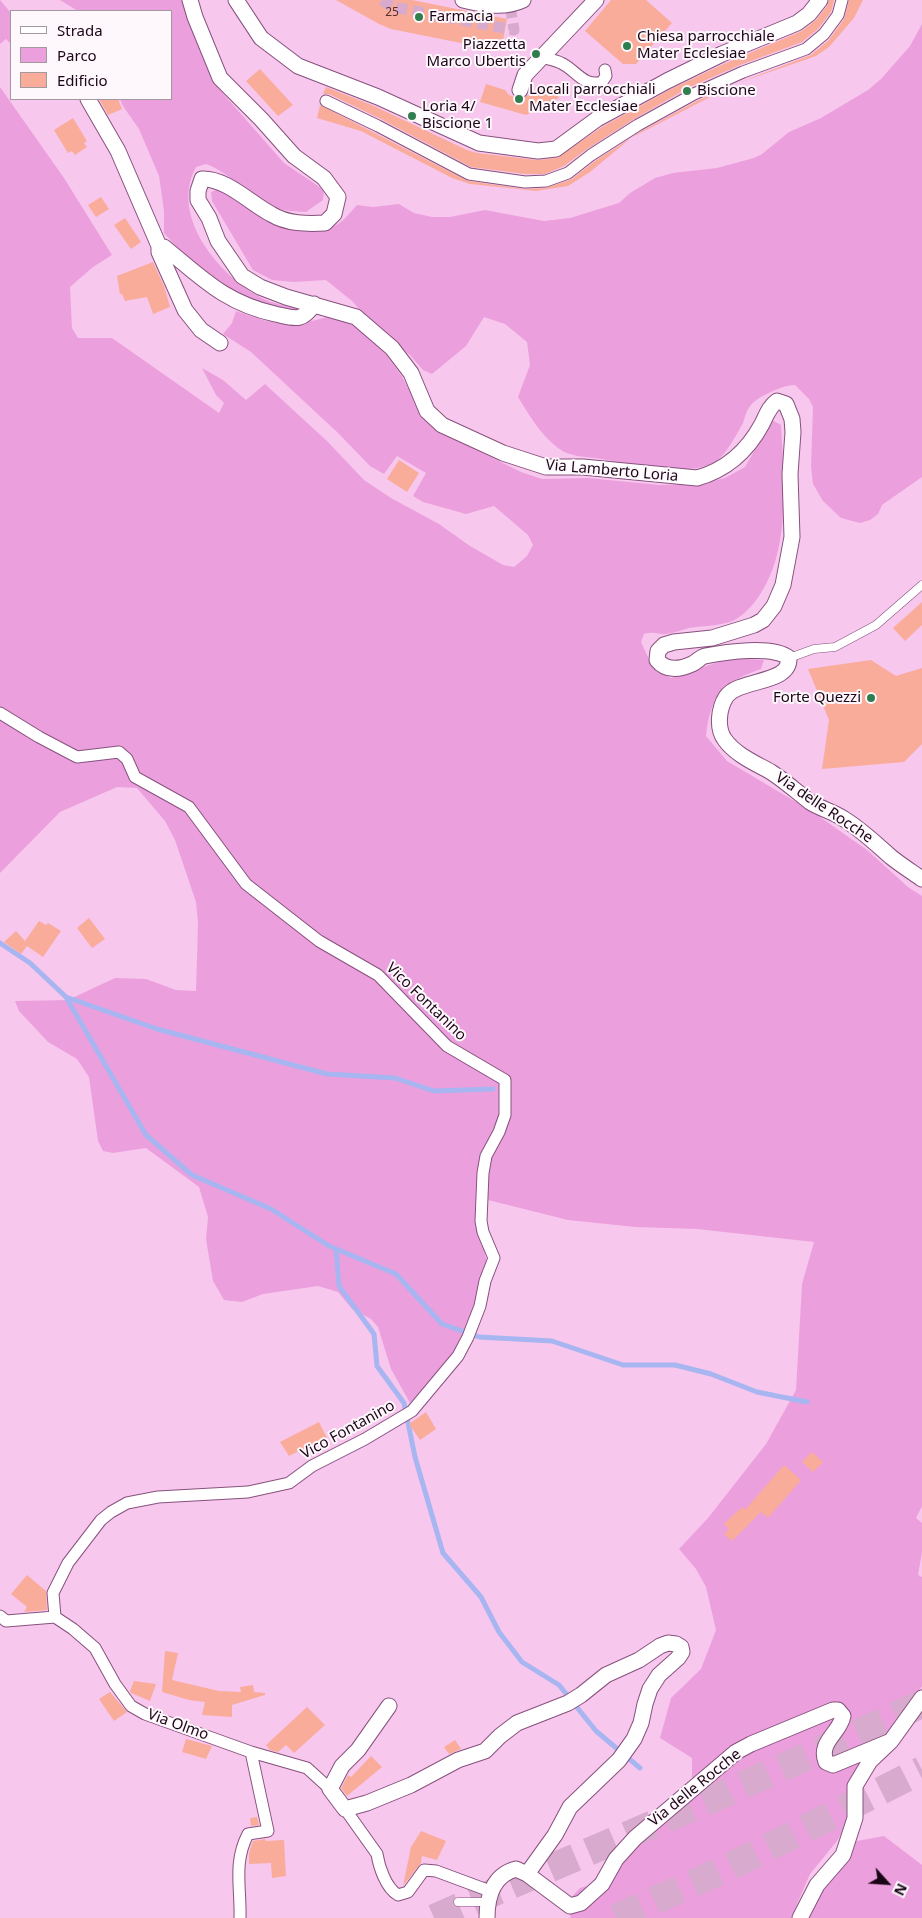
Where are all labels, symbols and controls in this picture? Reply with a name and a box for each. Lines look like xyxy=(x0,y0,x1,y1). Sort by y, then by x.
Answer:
house number: 25 xyxy=(385,6,399,20)
place label: Farmacia xyxy=(429,8,493,26)
legend xyxy=(10,10,172,100)
marker: Farmacia xyxy=(413,11,425,23)
text: Strada xyxy=(57,20,103,40)
place label: Chiesa parrocchiale Mater Ecclesiae xyxy=(637,28,775,63)
place label: Piazzetta Marco Ubertis xyxy=(427,36,526,71)
marker: Chiesa parrocchiale Mater Ecclesiae xyxy=(621,40,633,52)
text: Parco xyxy=(57,45,97,65)
marker: Piazzetta Marco Ubertis xyxy=(530,48,542,60)
text: Edificio xyxy=(57,70,108,90)
place label: Locali parrocchiali Mater Ecclesiae xyxy=(529,81,656,116)
place label: Biscione xyxy=(697,82,756,100)
marker: Biscione xyxy=(681,85,693,97)
marker: Locali parrocchiali Mater Ecclesiae xyxy=(513,93,525,105)
place label: Loria 4/ Biscione 1 xyxy=(422,98,493,133)
marker: Loria 4/ Biscione 1 xyxy=(406,110,418,122)
street label: Via Lamberto Loria xyxy=(545,456,679,486)
place label: Forte Quezzi xyxy=(773,689,861,707)
marker: Forte Quezzi xyxy=(865,692,877,704)
street label: Via delle Rocche xyxy=(772,769,876,847)
street label: Vico Fontanino xyxy=(382,959,470,1045)
street label: Vico Fontanino xyxy=(298,1397,398,1463)
street label: Via Olmo xyxy=(145,1706,211,1744)
street label: Via delle Rocche xyxy=(645,1745,745,1831)
north arrow xyxy=(862,1858,912,1908)
text: N xyxy=(890,1881,912,1899)

